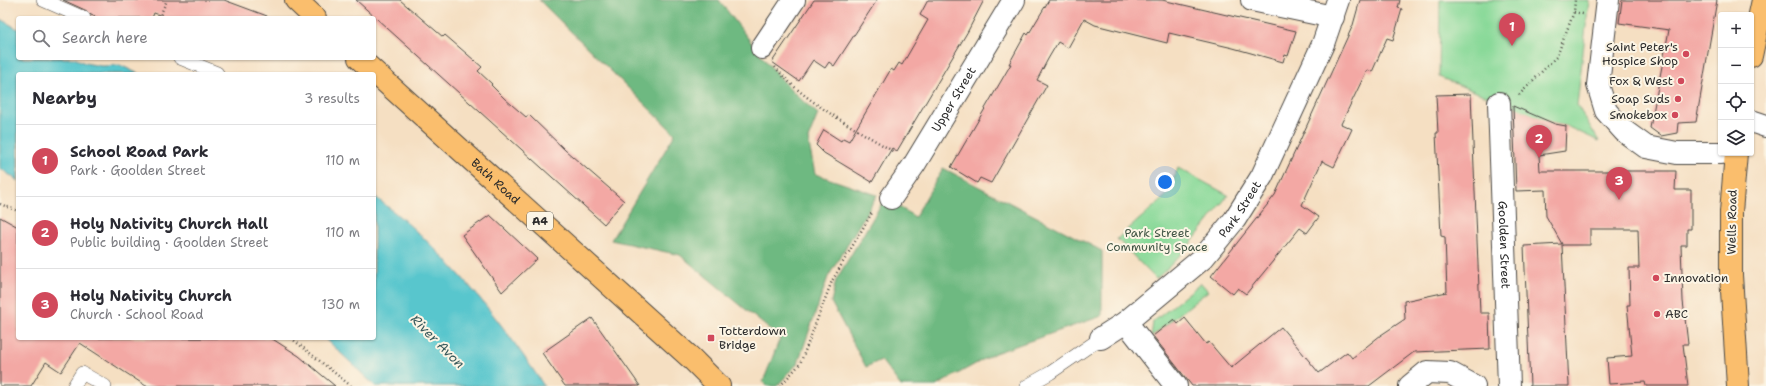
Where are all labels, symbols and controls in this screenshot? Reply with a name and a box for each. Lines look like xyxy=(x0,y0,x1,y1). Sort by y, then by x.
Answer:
map controls xyxy=(1718,12,1754,156)
button: + xyxy=(1718,12,1754,48)
pin: 1 xyxy=(1499,13,1525,46)
search box xyxy=(16,16,376,60)
icon: search xyxy=(30,27,52,49)
text: Search here xyxy=(62,28,148,48)
place label: Saint Peter's Hospice Shop xyxy=(1602,39,1678,69)
button: − xyxy=(1718,48,1754,84)
marker: Saint Peter's Hospice Shop xyxy=(1681,49,1691,59)
street label: Upper Street xyxy=(928,64,980,135)
place label: Fox & West xyxy=(1609,73,1673,89)
marker: Fox & West xyxy=(1676,76,1686,86)
button: locate xyxy=(1718,84,1754,120)
text: Nearby xyxy=(32,87,97,109)
text: 3 results xyxy=(304,90,360,107)
place label: Soap Suds xyxy=(1611,91,1670,107)
marker: Soap Suds xyxy=(1673,94,1683,104)
place label: Smokebox xyxy=(1609,107,1667,123)
marker: Smokebox xyxy=(1670,110,1680,120)
button: layers xyxy=(1718,120,1754,156)
pin: 2 xyxy=(1526,125,1552,158)
text: School Road Park xyxy=(70,142,209,162)
text: 1 xyxy=(42,152,48,169)
text: 110 m xyxy=(325,152,360,169)
street label: Bath Road xyxy=(467,155,524,208)
text: Park · Goolden Street xyxy=(70,162,206,179)
pin: 3 xyxy=(1606,167,1632,200)
your location xyxy=(1155,172,1175,192)
street label: Park Street xyxy=(1215,178,1265,241)
street label: Wells Road xyxy=(1723,189,1741,255)
street label: Goolden Street xyxy=(1494,201,1514,289)
road number: A4 xyxy=(527,212,553,230)
text: Holy Nativity Church Hall xyxy=(70,214,268,234)
text: 2 xyxy=(40,224,50,241)
text: 110 m xyxy=(325,224,360,241)
park label: Park Street Community Space xyxy=(1106,225,1208,255)
text: Public building · Goolden Street xyxy=(70,234,268,251)
place label: Innovation xyxy=(1664,270,1728,286)
marker: Innovation xyxy=(1651,273,1661,283)
text: Holy Nativity Church xyxy=(70,286,232,306)
text: 3 xyxy=(40,296,50,313)
text: 130 m xyxy=(322,296,360,313)
text: Church · School Road xyxy=(70,306,203,323)
place label: ABC xyxy=(1665,306,1688,322)
marker: ABC xyxy=(1652,309,1662,319)
water label: River Avon xyxy=(407,311,468,372)
place label: Totterdown Bridge xyxy=(719,323,786,353)
marker: Totterdown Bridge xyxy=(706,333,716,343)

